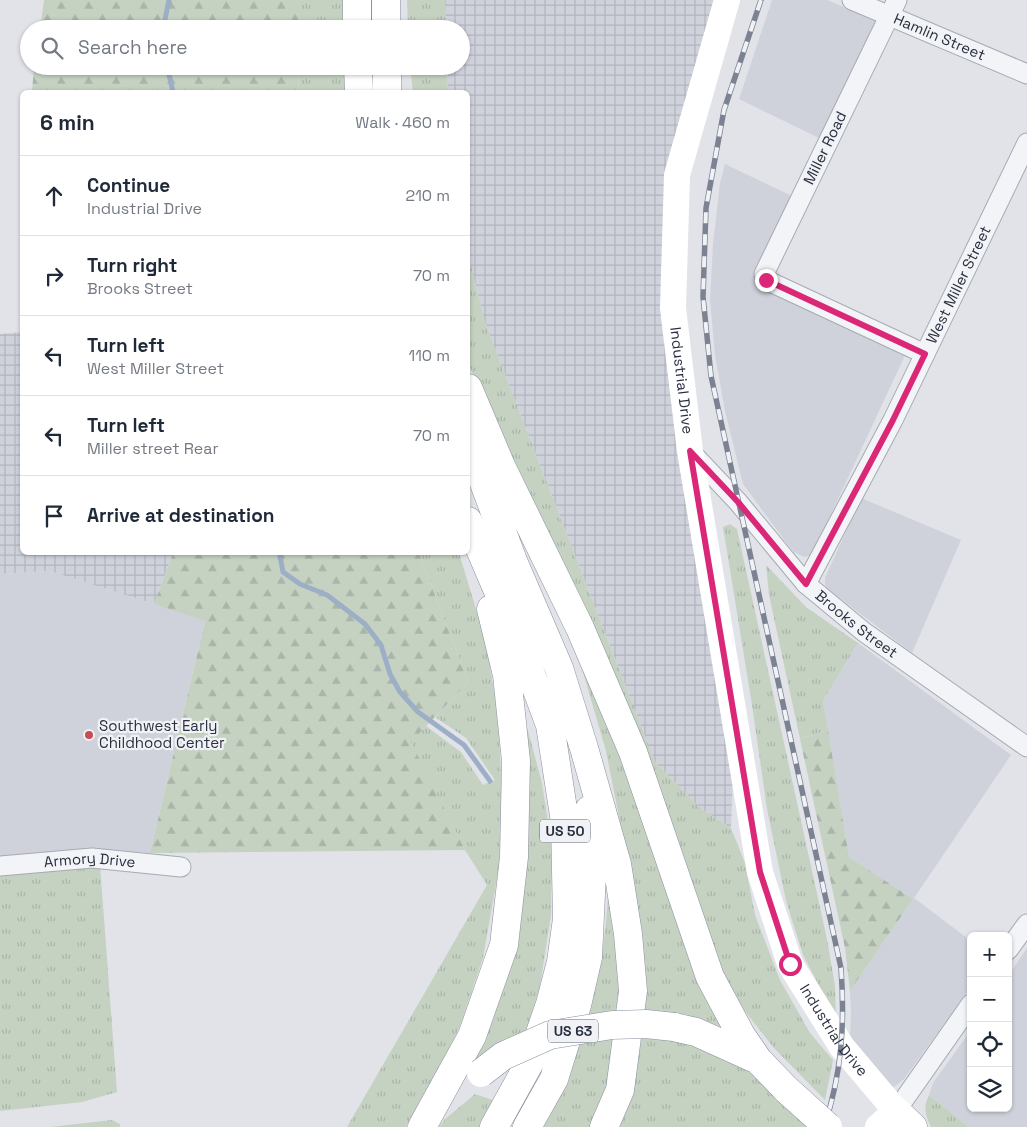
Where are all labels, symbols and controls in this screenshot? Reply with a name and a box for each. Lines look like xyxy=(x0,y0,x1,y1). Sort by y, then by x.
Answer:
street label: Hamlin Street xyxy=(891,9,988,64)
search box xyxy=(20,20,470,75)
icon: search xyxy=(38,34,66,62)
text: Search here xyxy=(78,35,188,60)
street label: Miller Road xyxy=(799,108,850,188)
text: 6 min xyxy=(40,109,95,136)
text: Walk · 460 m xyxy=(355,112,450,133)
text: Continue xyxy=(87,173,170,198)
icon: ahead xyxy=(40,182,68,210)
text: 210 m xyxy=(406,185,450,206)
text: Industrial Drive xyxy=(87,198,202,219)
street label: West Miller Street xyxy=(921,222,995,346)
text: Turn right xyxy=(87,253,177,278)
icon: right xyxy=(40,262,68,290)
text: 70 m xyxy=(413,265,450,286)
route end xyxy=(755,269,778,292)
text: Brooks Street xyxy=(87,278,193,299)
street label: Industrial Drive xyxy=(666,326,698,435)
text: Turn left xyxy=(87,333,165,358)
icon: left xyxy=(40,342,68,370)
text: 110 m xyxy=(408,345,450,366)
text: West Miller Street xyxy=(87,358,224,379)
text: Turn left xyxy=(87,413,165,438)
icon: left xyxy=(40,422,68,450)
text: 70 m xyxy=(413,425,450,446)
text: Miller street Rear xyxy=(87,438,218,459)
icon: arrive xyxy=(40,502,68,530)
text: Arrive at destination xyxy=(87,503,275,528)
street label: Brooks Street xyxy=(812,586,902,662)
place label: Southwest Early Childhood Center xyxy=(99,716,225,752)
marker: Southwest Early Childhood Center xyxy=(83,729,95,741)
road number: US 50 xyxy=(540,819,590,842)
street label: Armory Drive xyxy=(43,848,137,871)
map controls xyxy=(967,932,1012,1112)
button: + xyxy=(967,932,1012,977)
route start xyxy=(779,953,802,976)
button: − xyxy=(967,977,1012,1022)
street label: Industrial Drive xyxy=(796,980,873,1080)
road number: US 63 xyxy=(548,1019,598,1042)
button: locate xyxy=(967,1022,1012,1067)
button: layers xyxy=(967,1067,1012,1112)

